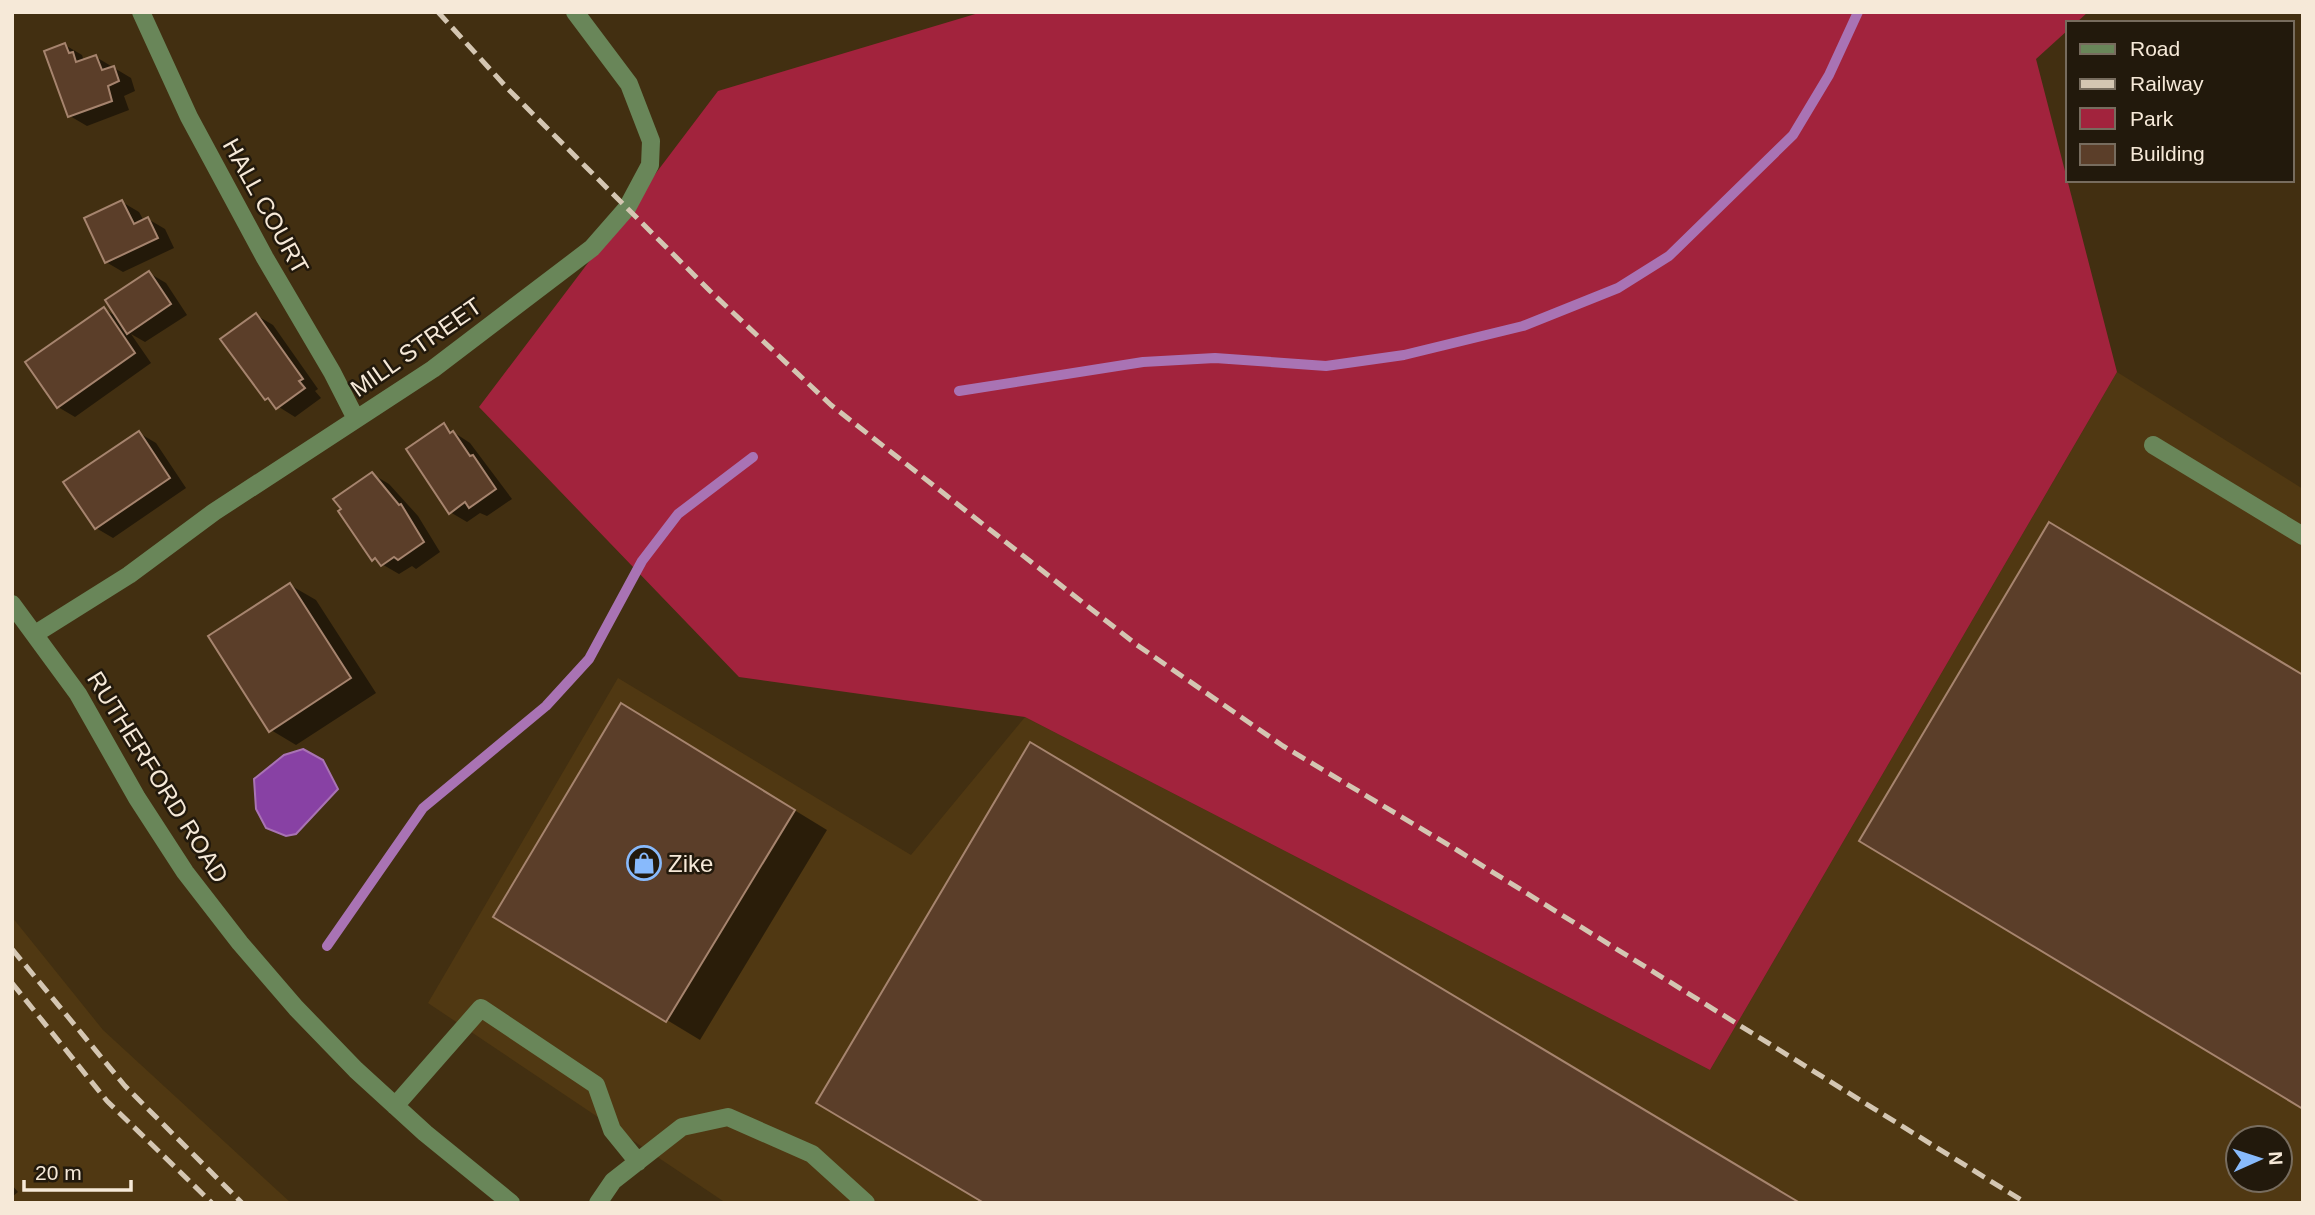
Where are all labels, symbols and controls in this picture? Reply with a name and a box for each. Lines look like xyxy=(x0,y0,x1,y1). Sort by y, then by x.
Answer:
legend xyxy=(2066,21,2294,182)
text: Road xyxy=(2130,37,2180,60)
text: Railway xyxy=(2130,72,2204,95)
text: Park xyxy=(2130,107,2174,130)
street label: HALL COURT xyxy=(218,134,315,279)
text: Building xyxy=(2130,142,2205,165)
street label: MILL STREET xyxy=(345,292,487,402)
street label: RUTHERFORD ROAD xyxy=(82,666,234,888)
shop icon: Zike xyxy=(625,844,663,882)
place label: Zike xyxy=(668,850,713,877)
north arrow xyxy=(2224,1124,2294,1194)
scale bar xyxy=(24,1148,131,1192)
text: N xyxy=(2265,1151,2286,1166)
text: 20 m xyxy=(35,1161,82,1184)

